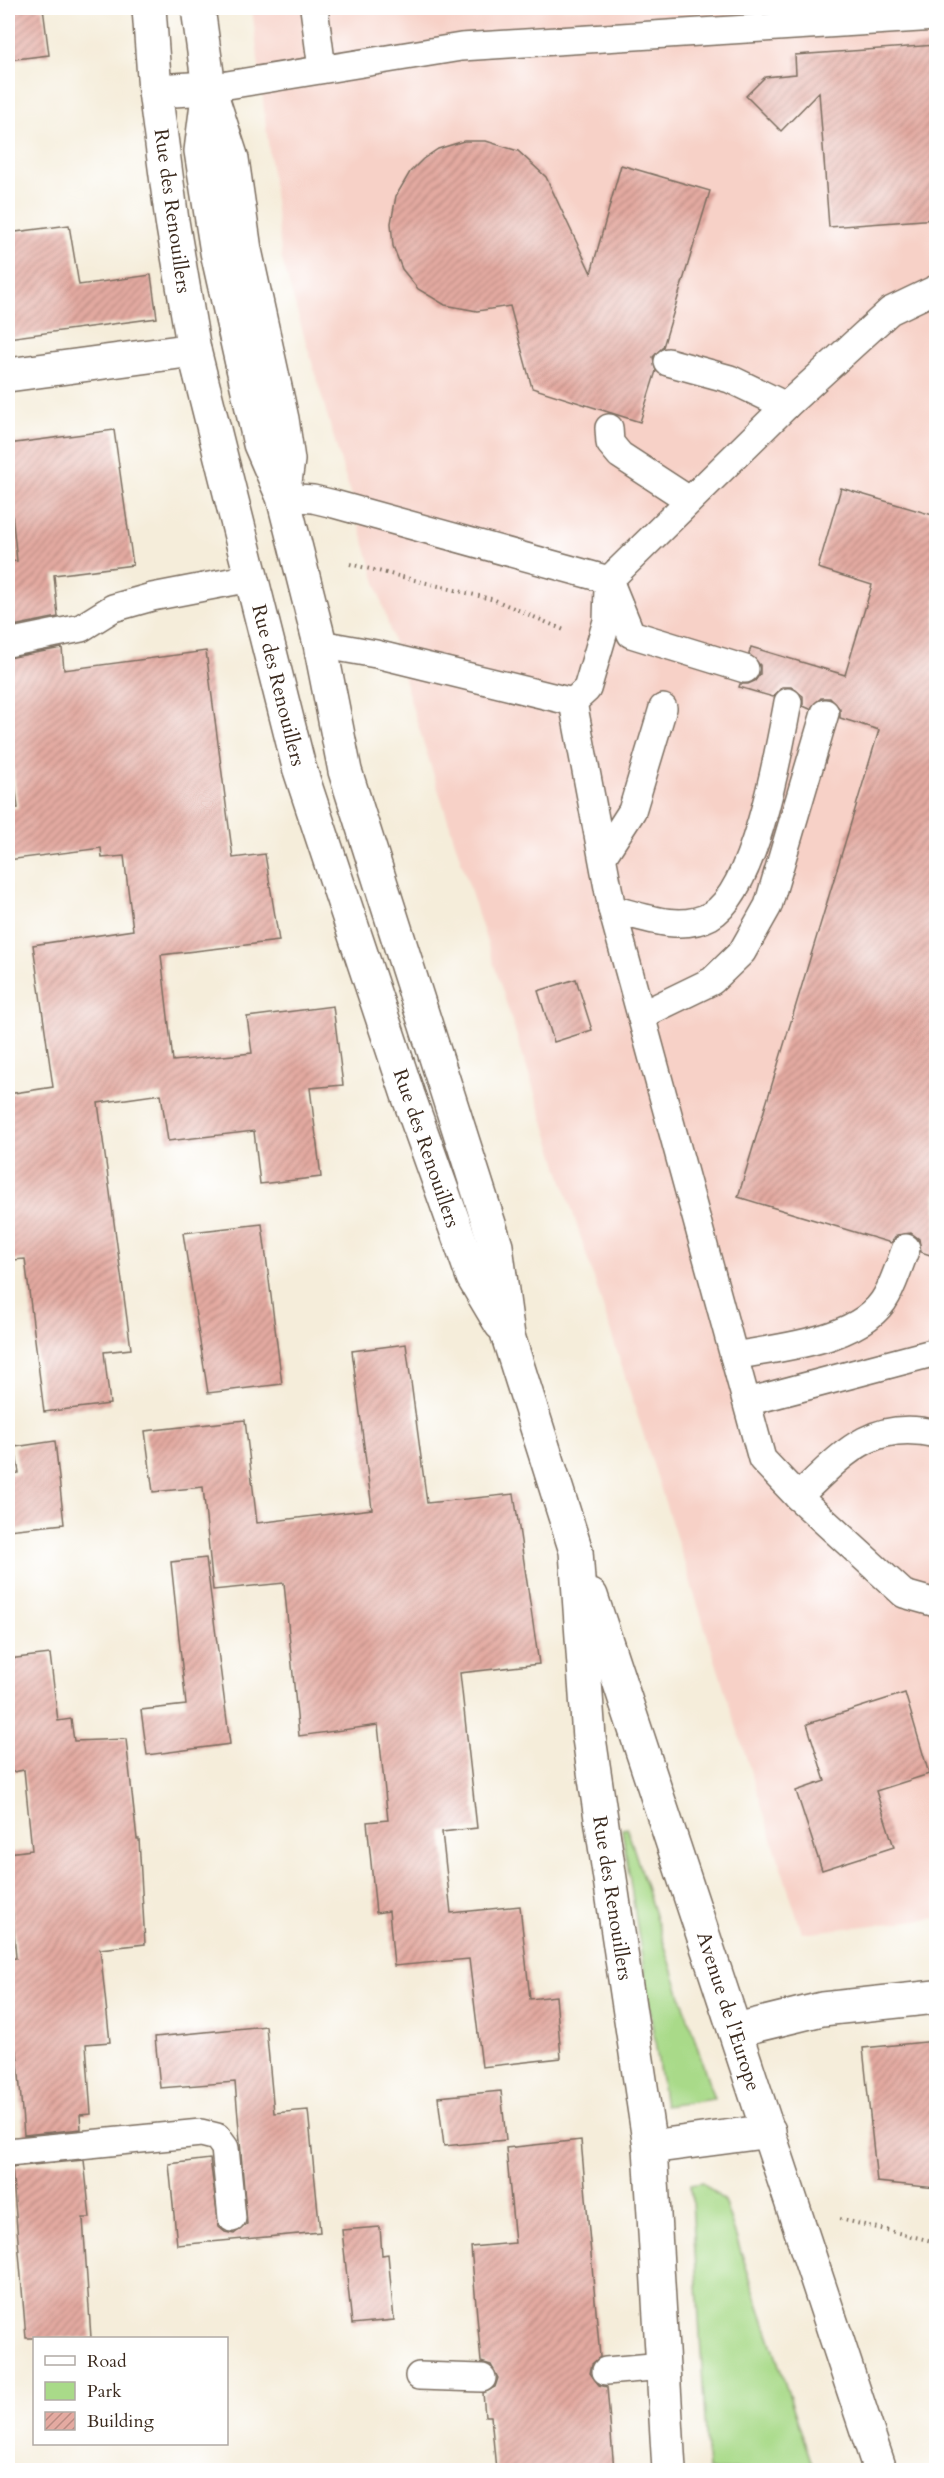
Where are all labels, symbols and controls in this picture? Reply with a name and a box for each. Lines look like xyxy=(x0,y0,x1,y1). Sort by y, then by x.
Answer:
street label: Rue des Renouillers xyxy=(148,127,197,295)
street label: Rue des Renouillers xyxy=(245,601,312,769)
street label: Rue des Renouillers xyxy=(387,1065,466,1231)
street label: Rue des Renouillers xyxy=(586,1814,639,1982)
street label: Avenue de l'Europe xyxy=(690,1928,767,2094)
legend xyxy=(33,2337,228,2445)
text: Road xyxy=(87,2349,127,2374)
text: Park xyxy=(87,2379,122,2404)
text: Building xyxy=(87,2409,155,2434)

